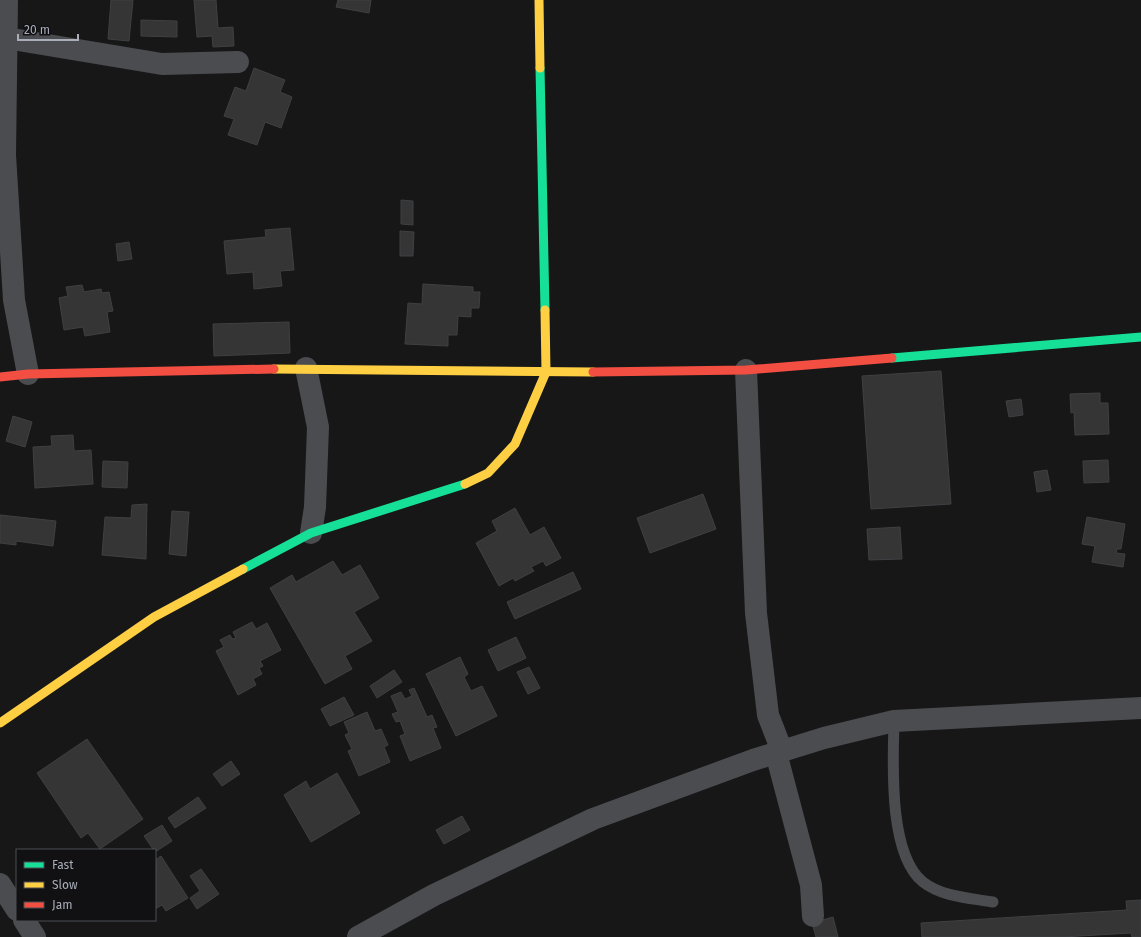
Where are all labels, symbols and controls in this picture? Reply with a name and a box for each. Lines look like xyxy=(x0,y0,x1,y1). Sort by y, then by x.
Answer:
scale bar xyxy=(18,16,78,42)
text: 20 m xyxy=(24,23,50,37)
legend xyxy=(16,849,156,921)
text: Fast xyxy=(52,858,74,872)
text: Slow xyxy=(52,878,78,892)
text: Jam xyxy=(52,898,72,912)

